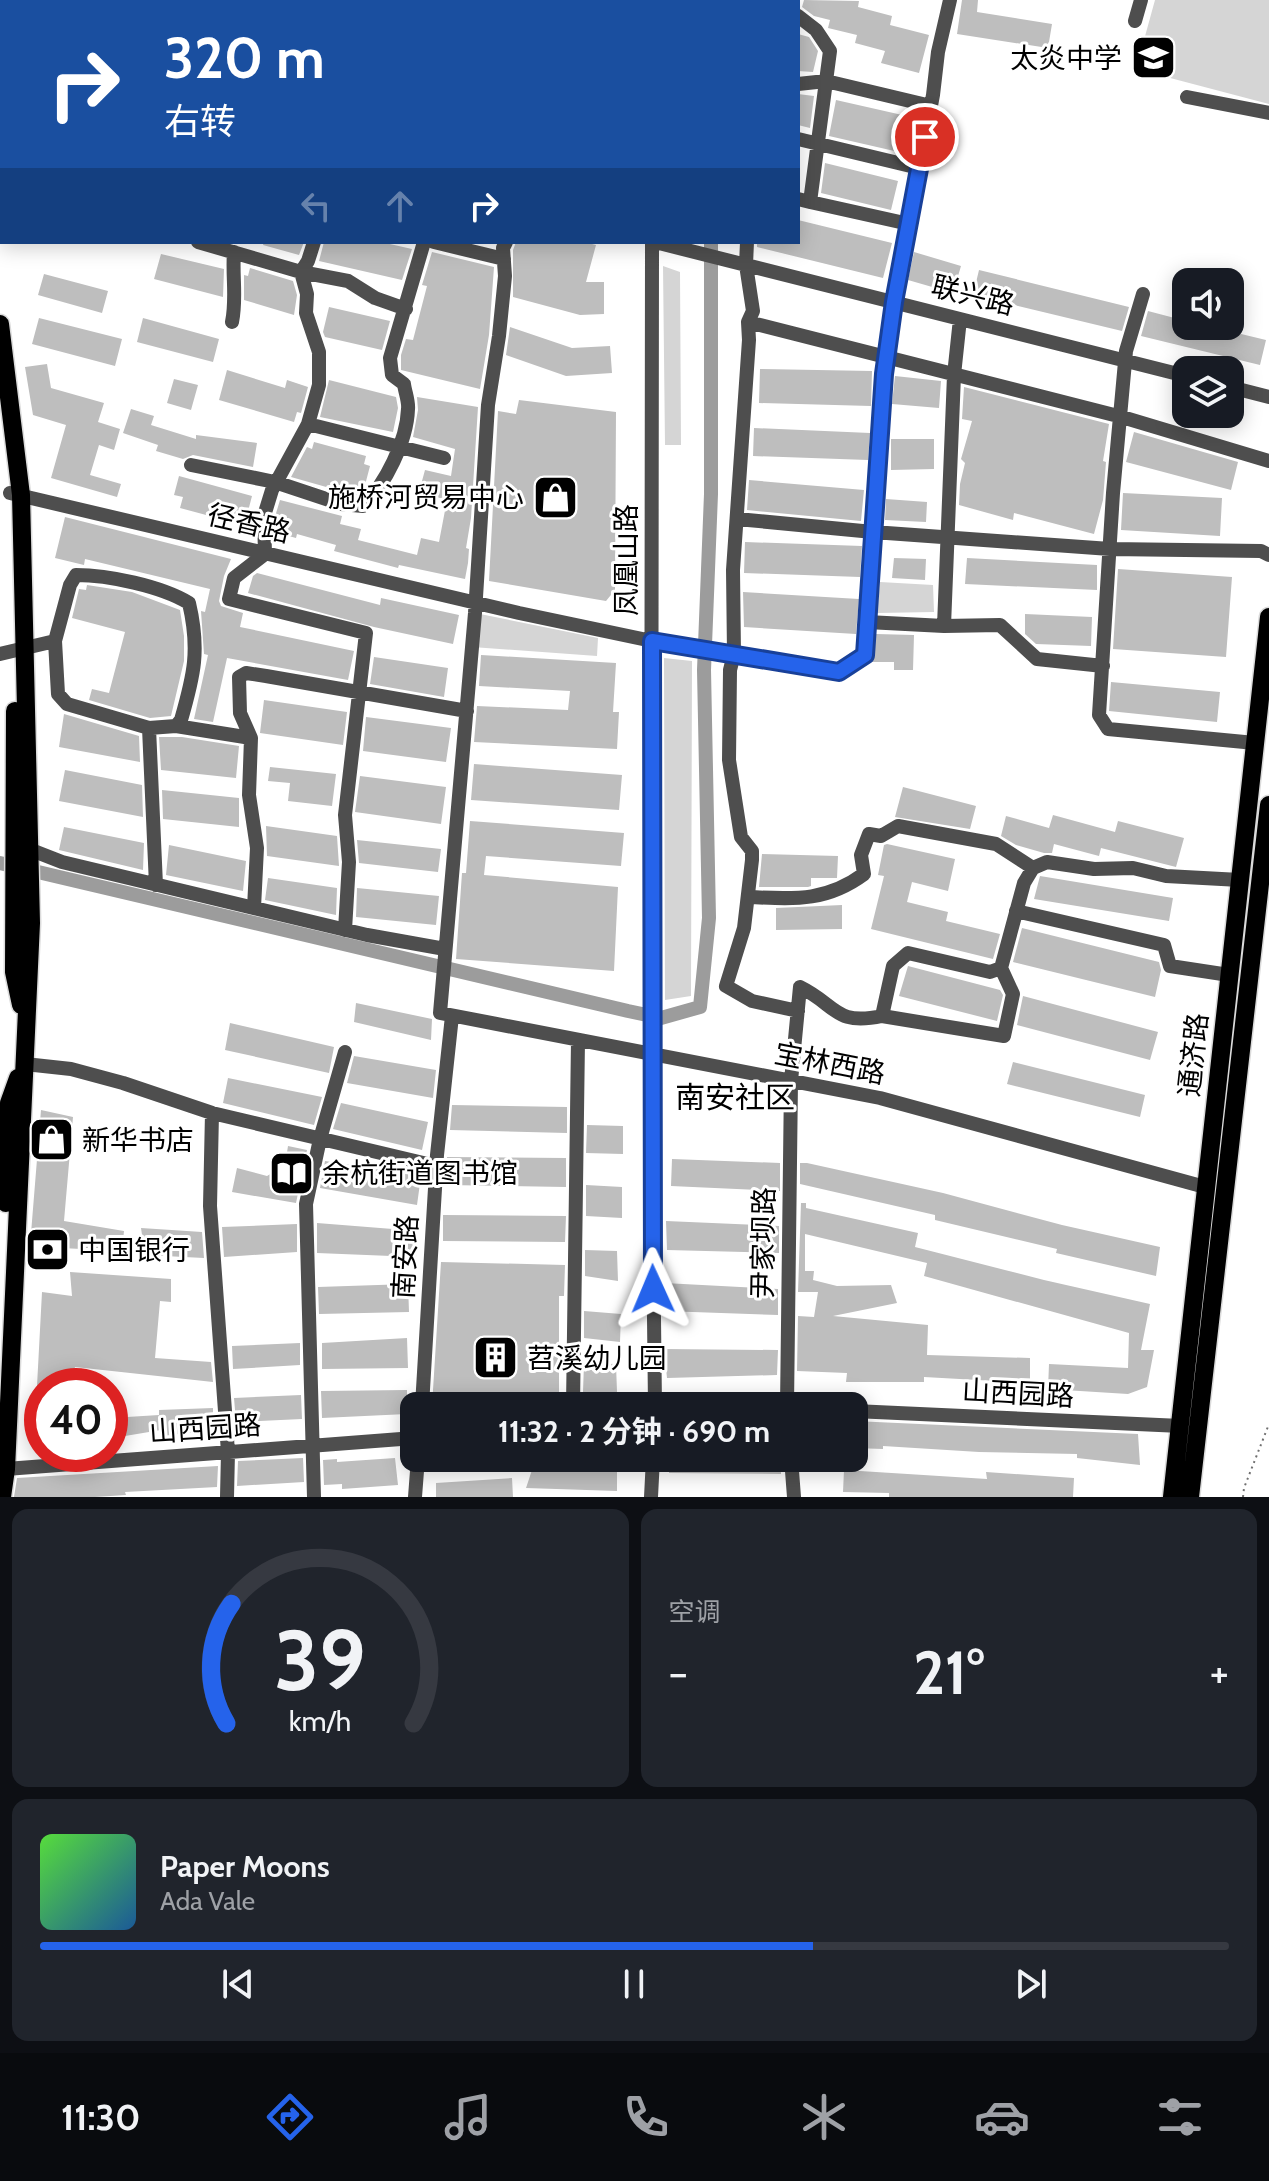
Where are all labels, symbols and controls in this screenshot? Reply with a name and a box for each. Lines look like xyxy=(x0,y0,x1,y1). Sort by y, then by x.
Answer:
text: 320 m xyxy=(164,24,325,92)
icon: right xyxy=(32,32,136,136)
school or university icon: 太炎中学 xyxy=(1129,34,1177,82)
place label: 太炎中学 xyxy=(1010,41,1122,75)
text: 右转 xyxy=(164,99,236,143)
pin xyxy=(891,103,959,171)
icon: arrive xyxy=(903,115,947,159)
icon: left xyxy=(294,184,338,228)
icon: ahead xyxy=(378,184,422,228)
icon: right xyxy=(462,184,506,228)
street label: 联兴路 xyxy=(928,268,1018,322)
map controls xyxy=(1172,268,1244,428)
button: sound xyxy=(1172,268,1244,340)
button: layers xyxy=(1172,356,1244,428)
shop icon: 施桥河贸易中心 xyxy=(531,473,579,521)
place label: 施桥河贸易中心 xyxy=(328,480,524,514)
street label: 径香路 xyxy=(204,497,294,549)
street label: 凤凰山路 xyxy=(609,504,643,616)
street label: 通济路 xyxy=(1172,1011,1214,1099)
street label: 宝林西路 xyxy=(772,1036,888,1090)
district label: 南安社区 xyxy=(675,1079,795,1116)
shop icon: 新华书店 xyxy=(27,1116,75,1164)
place label: 新华书店 xyxy=(82,1123,194,1157)
library icon: 余杭街道图书馆 xyxy=(267,1149,315,1197)
place label: 余杭街道图书馆 xyxy=(322,1156,518,1190)
street label: 尹家坝路 xyxy=(745,1187,781,1299)
street label: 南安路 xyxy=(386,1214,424,1300)
bank icon: 中国银行 xyxy=(23,1226,71,1274)
place label: 中国银行 xyxy=(78,1233,190,1267)
position arrow xyxy=(611,1247,695,1331)
building icon: 苕溪幼儿园 xyxy=(472,1334,520,1382)
place label: 苕溪幼儿园 xyxy=(527,1341,667,1375)
speed limit sign: 40 xyxy=(24,1368,128,1472)
street label: 山西园路 xyxy=(961,1373,1075,1413)
street label: 山西园路 xyxy=(148,1407,262,1449)
text: 11:32 · 2 分钟 · 690 m xyxy=(498,1413,770,1450)
text: 空调 xyxy=(669,1596,721,1628)
text: 39 xyxy=(274,1610,366,1711)
text: 21° xyxy=(913,1636,984,1709)
text: − xyxy=(669,1646,688,1699)
text: + xyxy=(1210,1646,1229,1699)
text: km/h xyxy=(289,1703,352,1738)
text: Paper Moons xyxy=(160,1848,330,1885)
text: Ada Vale xyxy=(160,1885,255,1917)
icon: previous xyxy=(216,1962,260,2006)
icon: pause xyxy=(612,1962,656,2006)
icon: next xyxy=(1009,1962,1053,2006)
icon: directions xyxy=(262,2089,318,2145)
icon: music xyxy=(440,2089,496,2145)
icon: phone xyxy=(618,2089,674,2145)
icon: climate xyxy=(796,2089,852,2145)
icon: car xyxy=(974,2089,1030,2145)
icon: filters xyxy=(1152,2089,1208,2145)
text: 11:30 xyxy=(61,2095,140,2139)

